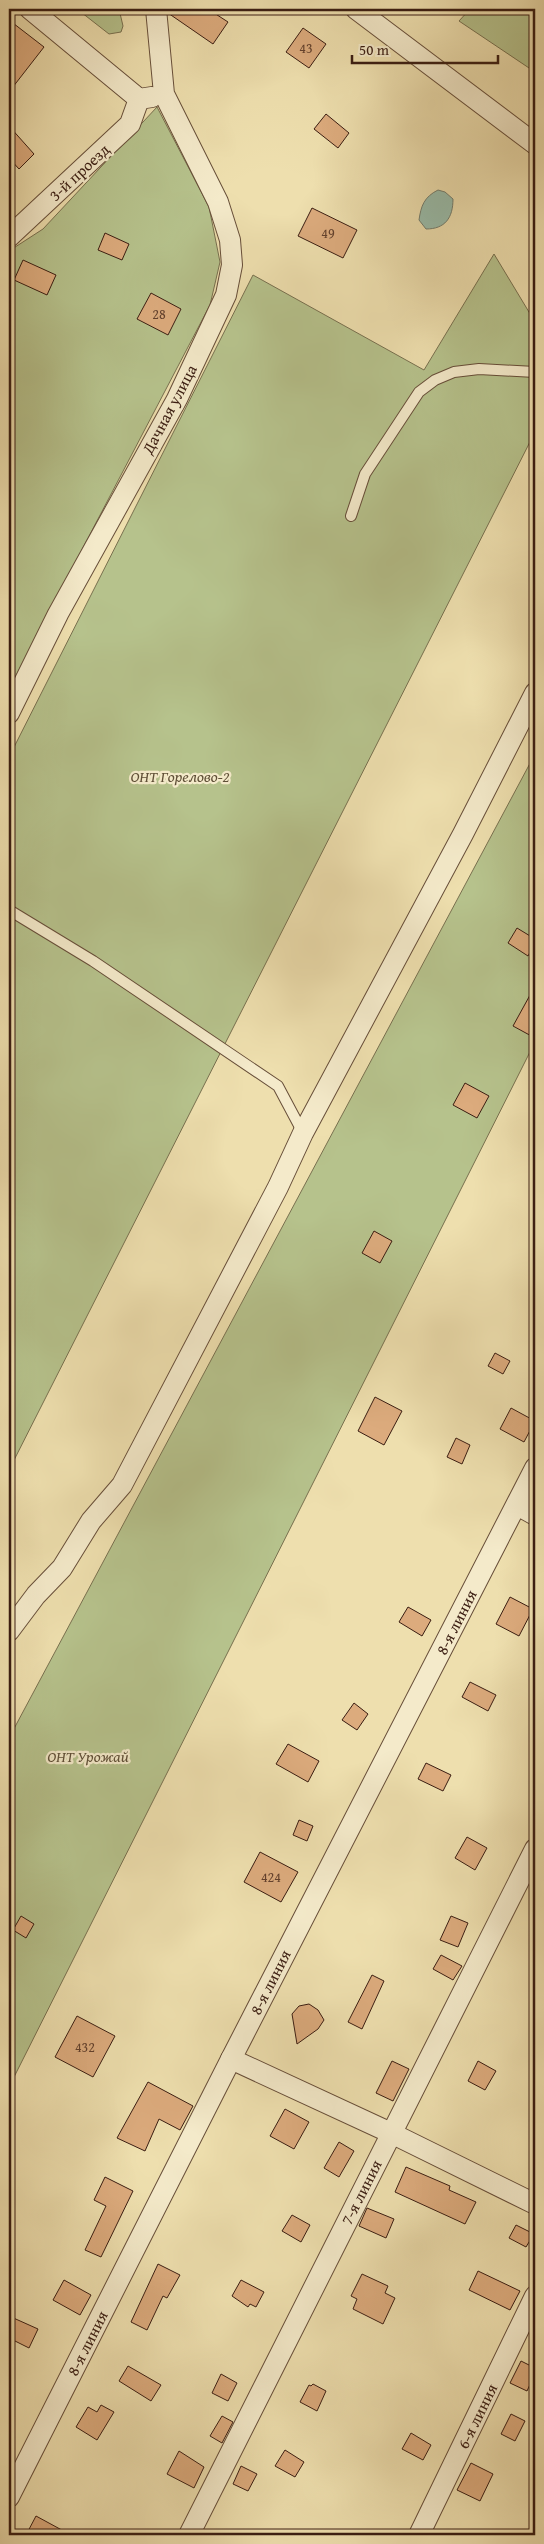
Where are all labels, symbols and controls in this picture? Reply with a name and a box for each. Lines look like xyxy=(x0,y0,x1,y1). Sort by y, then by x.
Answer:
scale bar xyxy=(352,32,498,64)
house number: 43 xyxy=(299,38,313,58)
text: 50 m xyxy=(359,39,390,60)
street label: 3-й проезд xyxy=(43,137,115,206)
house number: 49 xyxy=(321,223,335,243)
house number: 28 xyxy=(152,304,166,324)
street label: Дачная улица xyxy=(135,360,203,459)
park label: ОНТ Горелово-2 xyxy=(130,764,230,788)
street label: 8-я линия xyxy=(429,1585,483,1659)
park label: ОНТ Урожай xyxy=(47,1744,129,1768)
house number: 424 xyxy=(261,1867,281,1887)
street label: 8-я линия xyxy=(243,1945,297,2019)
house number: 432 xyxy=(75,2037,95,2057)
street label: 7-я линия xyxy=(334,2155,388,2229)
street label: 8-я линия xyxy=(60,2306,114,2380)
street label: 6-я линия xyxy=(451,2379,503,2453)

